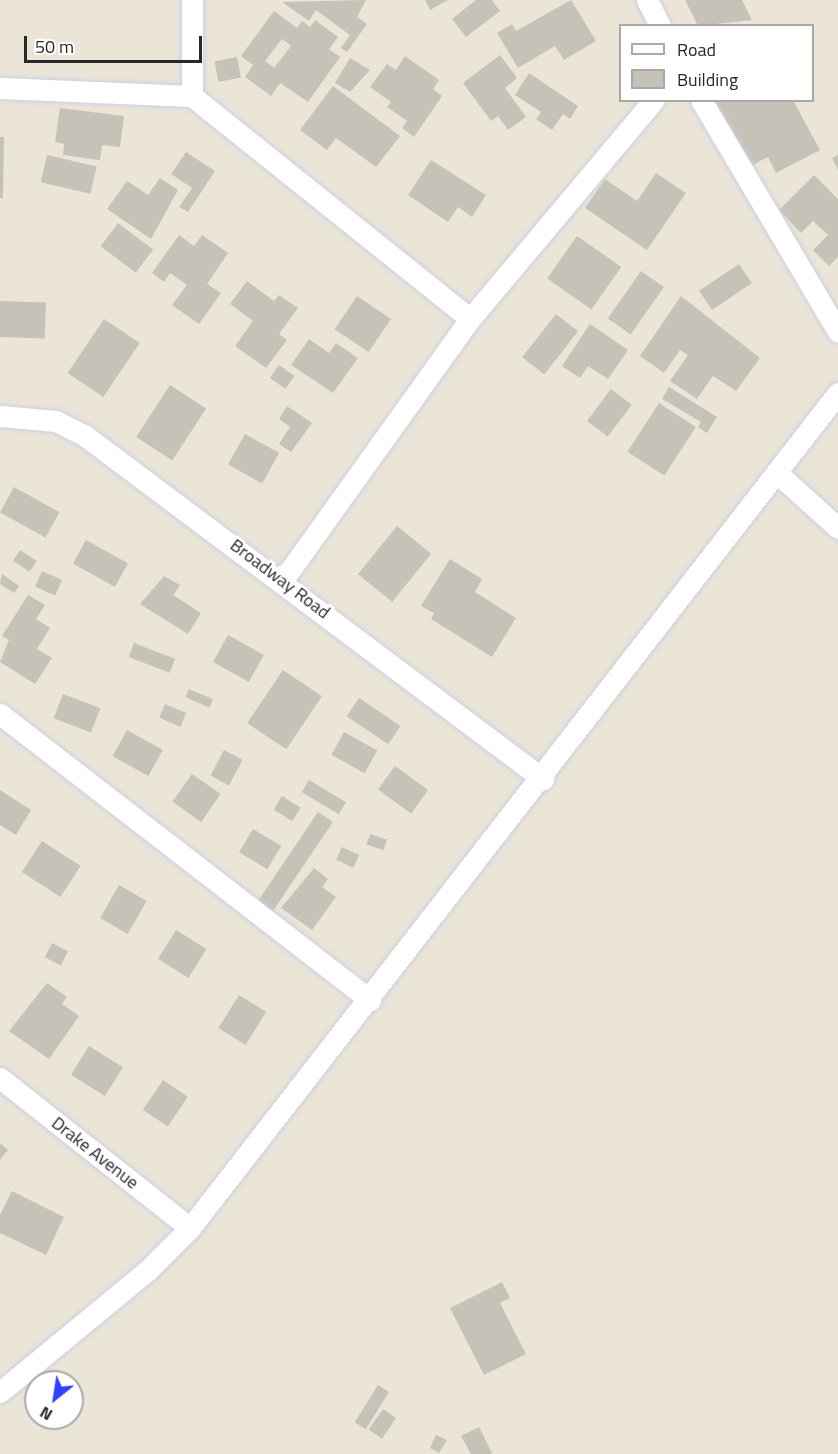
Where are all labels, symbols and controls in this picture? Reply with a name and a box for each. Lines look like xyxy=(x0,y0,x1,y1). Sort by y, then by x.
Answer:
scale bar xyxy=(27,24,206,62)
legend xyxy=(619,24,814,102)
text: 50 m xyxy=(35,33,74,60)
text: Road xyxy=(677,36,716,63)
text: Building xyxy=(677,66,738,93)
street label: Broadway Road xyxy=(226,534,334,624)
street label: Drake Avenue xyxy=(47,1112,143,1194)
north arrow xyxy=(24,1370,84,1430)
text: N xyxy=(35,1401,57,1427)

